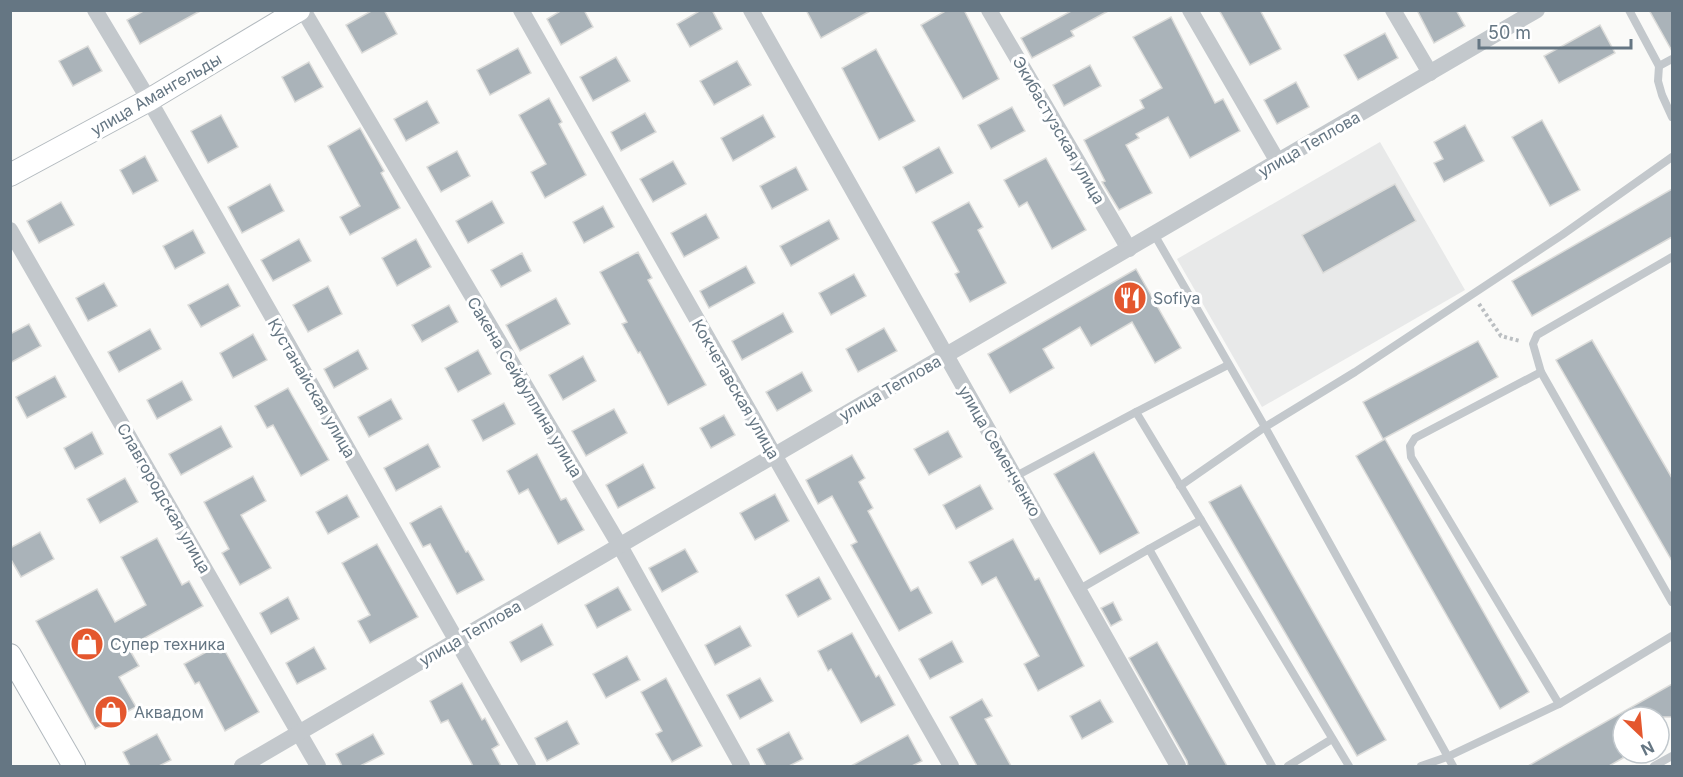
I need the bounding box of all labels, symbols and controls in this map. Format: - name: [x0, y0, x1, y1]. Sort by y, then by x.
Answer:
- scale bar: [1479, 12, 1630, 50]
- text: 50 m: [1488, 22, 1531, 43]
- street label: улица Амангельды: [87, 48, 225, 140]
- street label: Экибастузская улица: [1009, 53, 1109, 207]
- street label: улица Теплова: [1254, 107, 1364, 181]
- restaurant icon: Sofiya: [1112, 280, 1148, 316]
- place label: Sofiya: [1153, 288, 1201, 308]
- street label: Сакена Сейфуллина улица: [463, 293, 587, 481]
- street label: Кустанайская улица: [264, 315, 360, 461]
- street label: Кокчетавская улица: [688, 316, 784, 462]
- street label: улица Теплова: [835, 351, 945, 425]
- street label: улица Семенченко: [954, 382, 1046, 520]
- street label: Славгородская улица: [113, 419, 215, 577]
- street label: улица Теплова: [415, 596, 525, 670]
- shop icon: Супер техника: [69, 626, 105, 662]
- place label: Супер техника: [110, 634, 225, 654]
- shop icon: Аквадом: [93, 694, 129, 730]
- place label: Аквадом: [134, 702, 204, 722]
- north arrow: [1611, 705, 1671, 765]
- text: N: [1638, 737, 1657, 760]

